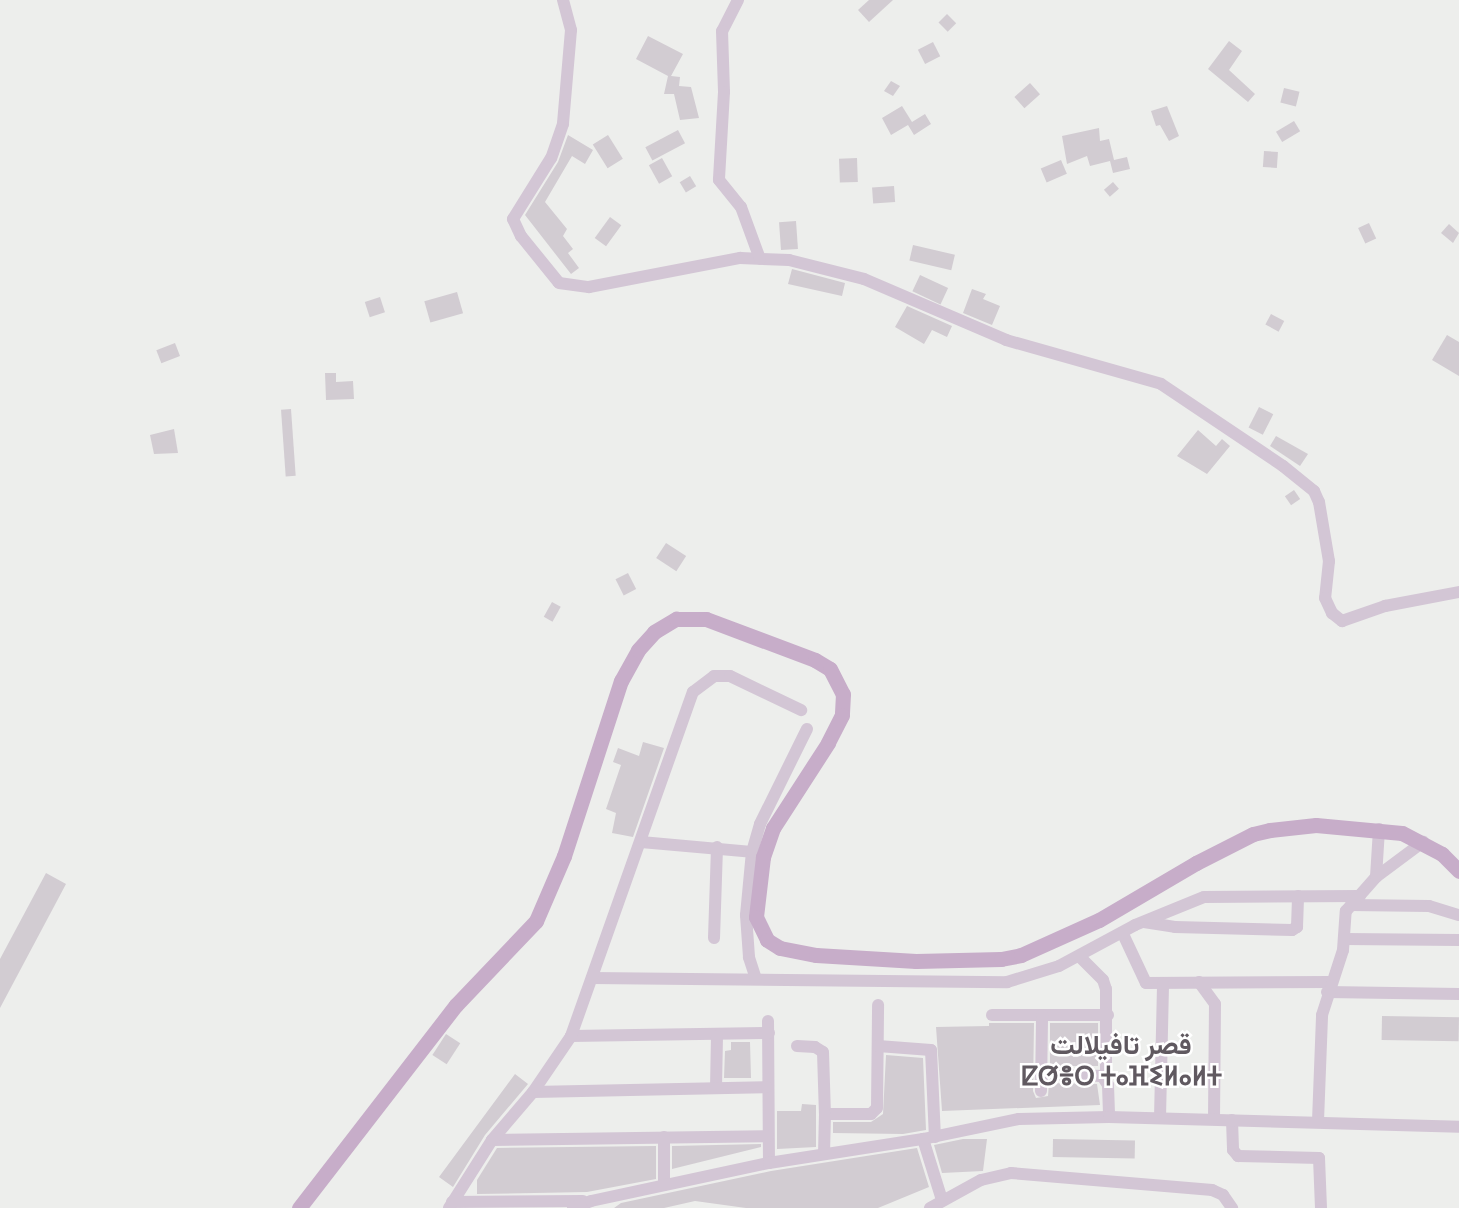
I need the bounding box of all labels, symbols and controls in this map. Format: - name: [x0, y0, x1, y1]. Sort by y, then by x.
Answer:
- district label: قصر تافيلالت ⵇⵚⴻⵔ ⵜⴰⴼⵉⵍⴰⵍⵜ: [1020, 1027, 1222, 1090]

